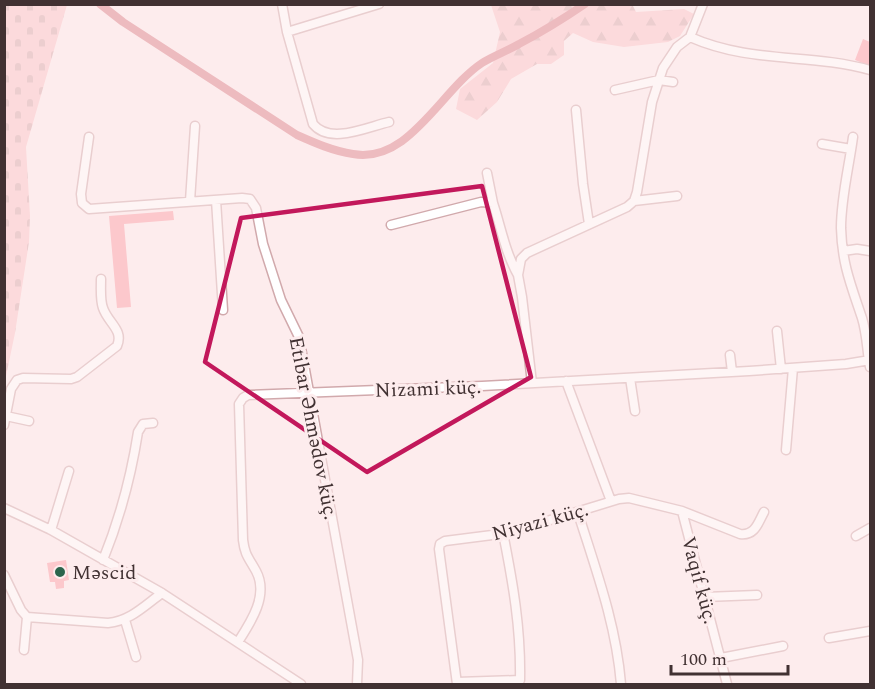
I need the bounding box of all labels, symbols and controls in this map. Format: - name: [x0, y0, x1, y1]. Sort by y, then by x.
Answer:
- street label: Etibar Əhmədov küç.: [281, 334, 345, 522]
- street label: Nizami küç.: [374, 372, 482, 406]
- street label: Niyazi küç.: [489, 495, 592, 549]
- street label: Vaqif küç.: [673, 533, 725, 627]
- place label: Məscid: [72, 558, 137, 588]
- marker: Məscid: [53, 565, 67, 579]
- scale bar: [671, 638, 788, 676]
- text: 100 m: [680, 646, 727, 673]

